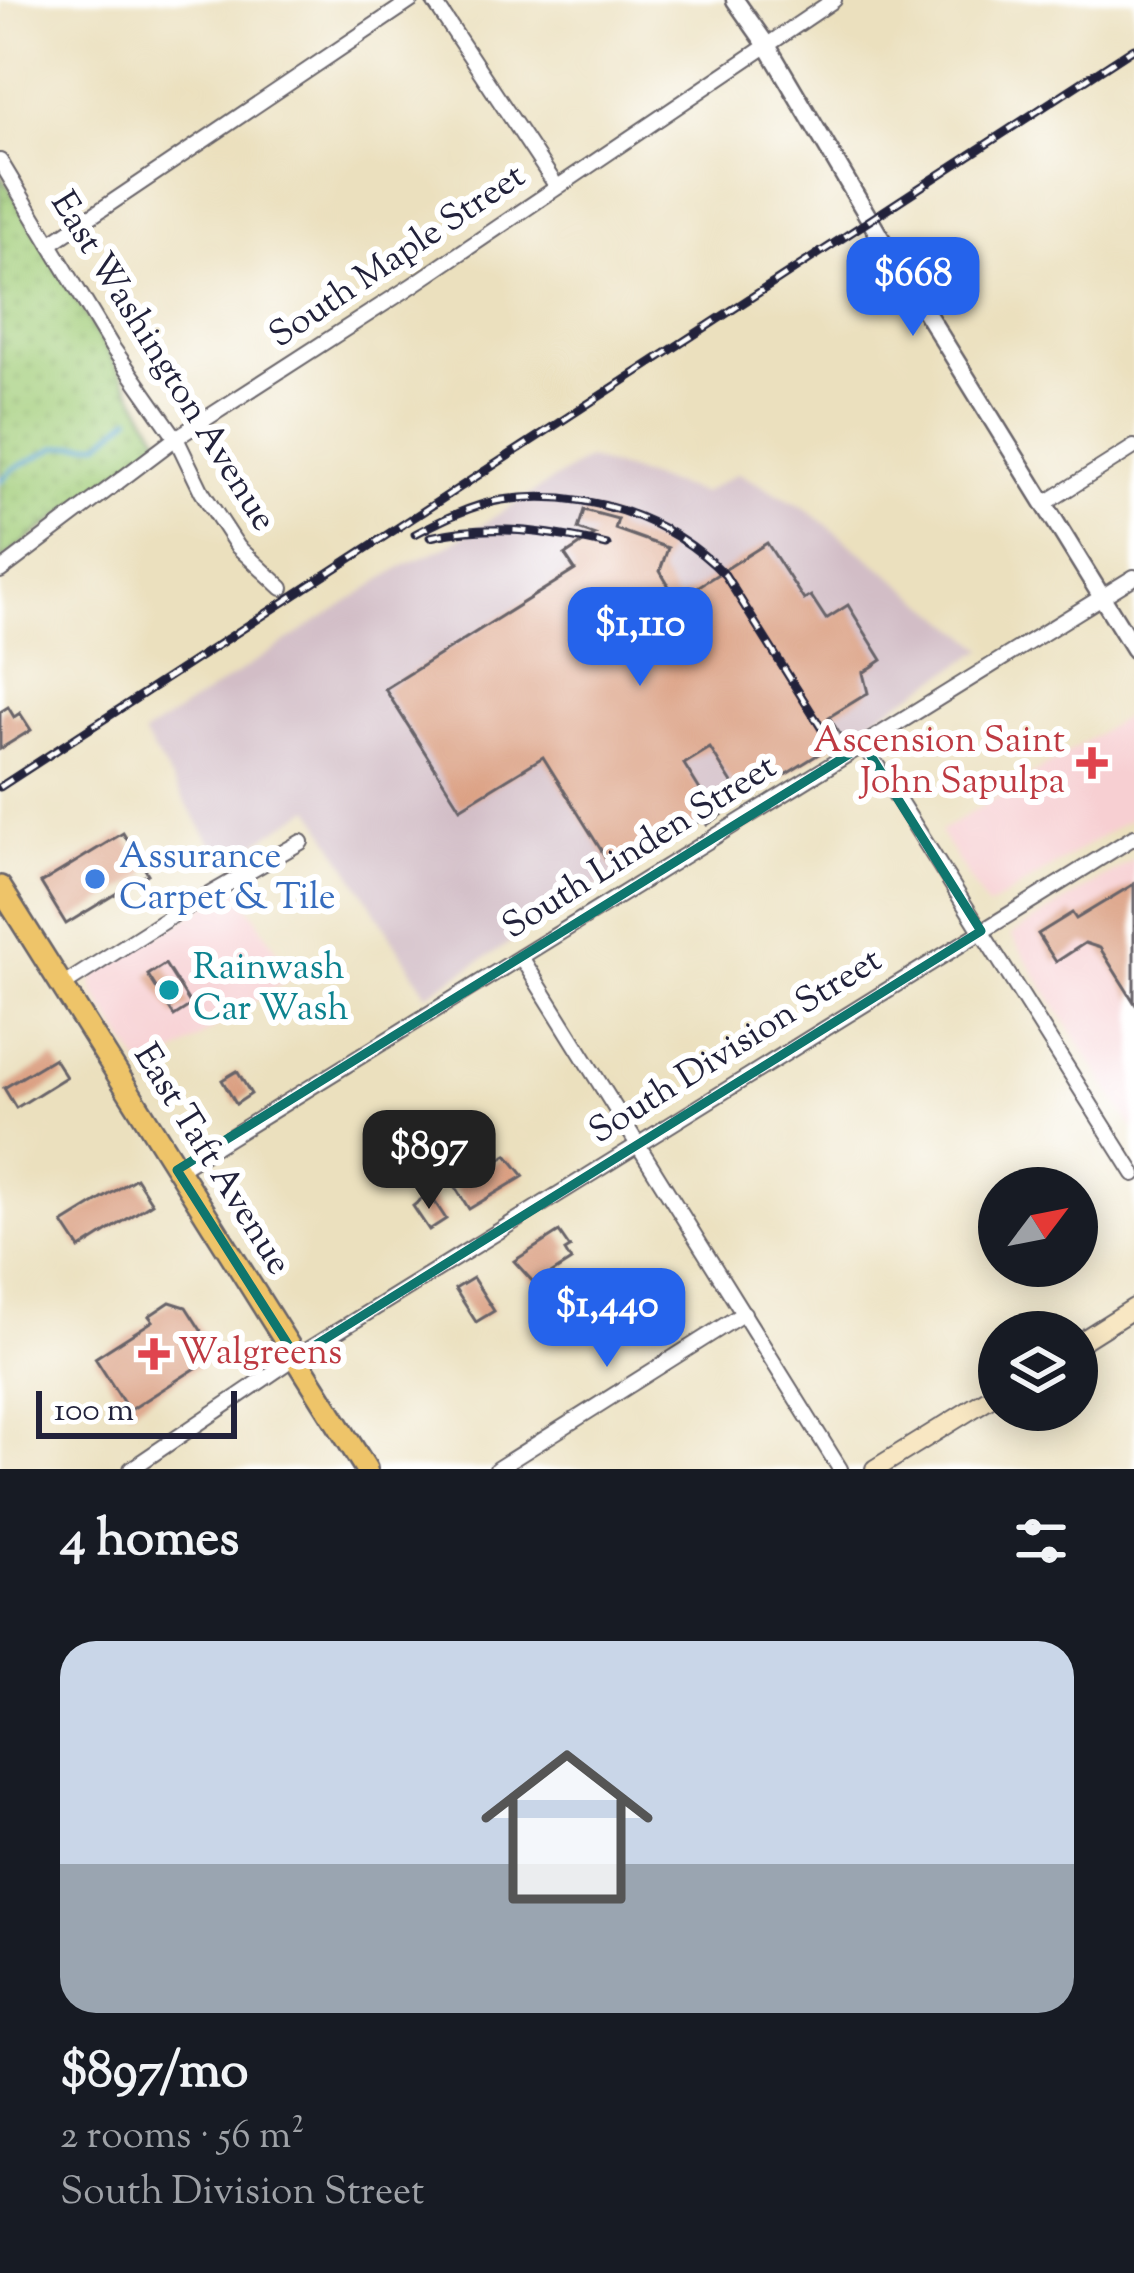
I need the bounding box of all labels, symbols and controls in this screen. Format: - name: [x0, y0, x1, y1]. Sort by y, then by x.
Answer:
- street label: South Maple Street: [259, 152, 537, 362]
- street label: East Washington Avenue: [36, 182, 288, 542]
- pin: $668: [842, 237, 984, 339]
- text: $668: [873, 248, 953, 304]
- pin: $1,110: [542, 587, 738, 689]
- text: $1,110: [595, 598, 685, 654]
- place label: Ascension Saint John Sapulpa: [813, 716, 1065, 809]
- street label: South Linden Street: [493, 743, 787, 953]
- marker: Ascension Saint John Sapulpa: [1076, 747, 1108, 779]
- place label: Assurance Carpet & Tile: [119, 832, 336, 925]
- marker: Assurance Carpet & Tile: [82, 866, 108, 892]
- street label: South Division Street: [580, 936, 892, 1158]
- place label: Rainwash Car Wash: [193, 943, 349, 1036]
- marker: Rainwash Car Wash: [156, 977, 182, 1003]
- street label: East Taft Avenue: [119, 1034, 303, 1286]
- pin: $897: [358, 1110, 500, 1212]
- text: $897: [390, 1121, 468, 1177]
- north arrow: [978, 1167, 1098, 1287]
- map controls: [978, 1167, 1098, 1431]
- pin: $1,440: [509, 1268, 705, 1370]
- text: $1,440: [555, 1279, 659, 1335]
- button: layers: [978, 1311, 1098, 1431]
- place label: Walgreens: [178, 1328, 342, 1380]
- marker: Walgreens: [141, 1341, 167, 1367]
- scale bar: [36, 1385, 237, 1438]
- text: 100 m: [54, 1388, 134, 1436]
- text: 4 homes: [60, 1505, 239, 1578]
- icon: filters: [1008, 1508, 1074, 1574]
- icon: home: [459, 1719, 675, 1935]
- text: $897/mo: [60, 2037, 248, 2110]
- text: 2 rooms · 56 m²: [60, 2110, 304, 2166]
- text: South Division Street: [60, 2166, 424, 2222]

